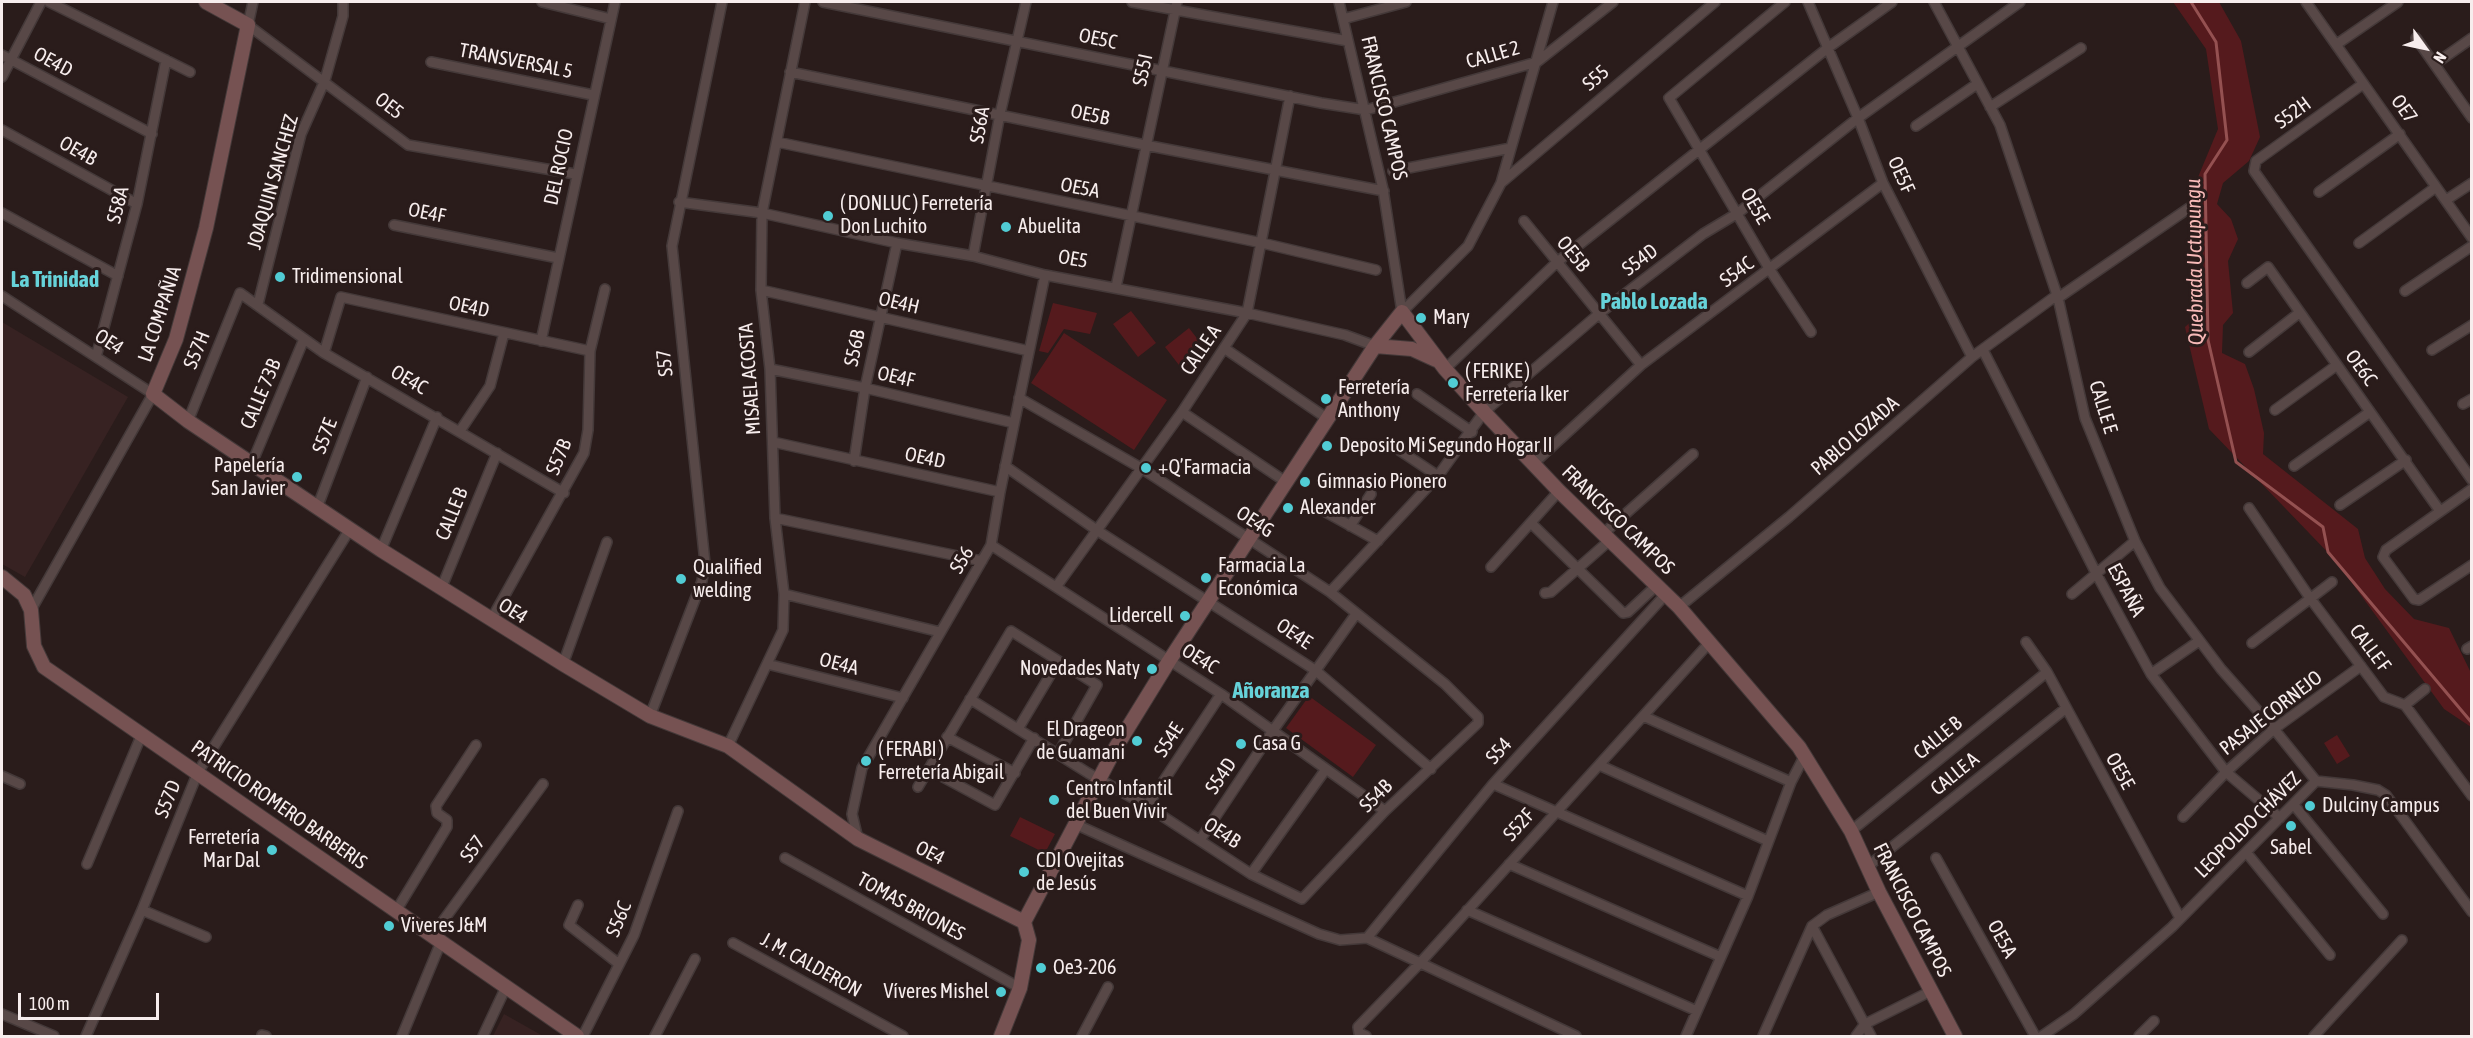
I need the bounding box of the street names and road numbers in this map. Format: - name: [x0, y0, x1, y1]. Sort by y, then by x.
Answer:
- street label: OE5C: [1077, 23, 1119, 55]
- street label: FRANCISCO CAMPOS: [1356, 34, 1412, 182]
- street label: CALLE 2: [1463, 36, 1523, 74]
- street label: TRANSVERSAL 5: [457, 38, 575, 84]
- street label: OE4D: [29, 42, 77, 82]
- street label: S55I: [1128, 52, 1158, 88]
- street label: S55: [1578, 60, 1614, 96]
- street label: OE5: [370, 87, 408, 125]
- street label: OE7: [2386, 90, 2422, 128]
- street label: S52H: [2270, 92, 2316, 134]
- street label: OE5B: [1068, 99, 1112, 131]
- street label: S56A: [965, 105, 995, 145]
- street label: JOAQUIN SANCHEZ: [242, 112, 304, 252]
- street label: DEL ROCIO: [539, 127, 579, 207]
- street label: OE4B: [55, 131, 101, 171]
- street label: OE5F: [1882, 153, 1920, 197]
- street label: OE5A: [1058, 172, 1102, 204]
- street label: OE5E: [1735, 183, 1775, 229]
- street label: S58A: [102, 184, 134, 226]
- street label: OE4F: [406, 198, 448, 228]
- street label: OE5B: [1551, 231, 1595, 277]
- street label: S54D: [1617, 239, 1663, 281]
- street label: OE5: [1056, 245, 1090, 273]
- street label: S54C: [1715, 252, 1759, 292]
- street label: LA COMPAÑIA: [133, 263, 187, 365]
- street label: OE4H: [876, 287, 922, 319]
- street label: OE4D: [447, 291, 491, 323]
- street label: CALLE A: [1176, 320, 1226, 380]
- street label: MISAEL ACOSTA: [734, 322, 766, 436]
- street label: OE4: [90, 324, 128, 360]
- street label: S57H: [179, 328, 215, 372]
- street label: S56B: [839, 328, 871, 368]
- street label: OE6C: [2340, 345, 2382, 391]
- street label: S57: [652, 348, 678, 378]
- street label: CALLE 73B: [236, 355, 286, 433]
- street label: OE4C: [386, 360, 432, 400]
- street label: OE4F: [875, 361, 917, 393]
- street label: CALLE E: [2084, 378, 2122, 436]
- street label: PABLO LOZADA: [1806, 391, 1904, 481]
- street label: S57E: [307, 415, 343, 457]
- street label: S57B: [541, 436, 577, 478]
- street label: OE4D: [903, 442, 947, 474]
- street label: FRANCISCO CAMPOS: [1557, 460, 1679, 580]
- street label: CALLE B: [431, 484, 473, 544]
- street label: OE4G: [1232, 501, 1278, 543]
- street label: S56: [945, 542, 979, 578]
- street label: ESPAÑA: [2102, 559, 2150, 621]
- street label: OE4: [494, 593, 532, 629]
- street label: OE4E: [1271, 613, 1317, 655]
- street label: CALLE F: [2344, 619, 2396, 677]
- street label: OE4C: [1177, 639, 1223, 679]
- street label: OE4A: [817, 648, 861, 680]
- street label: PASAJE CORNEJO: [2215, 666, 2327, 760]
- street label: CALLE B: [1909, 711, 1967, 765]
- street label: S54E: [1149, 718, 1189, 762]
- street label: S54: [1481, 733, 1517, 769]
- street label: PATRICIO ROMERO BARBERIS: [187, 735, 371, 875]
- street label: CALLE A: [1926, 747, 1984, 801]
- street label: OE5E: [2100, 749, 2140, 793]
- street label: S54D: [1200, 753, 1242, 799]
- street label: LEOPOLDO CHÁVEZ: [2190, 767, 2306, 883]
- street label: S54B: [1355, 775, 1397, 817]
- street label: S57D: [150, 777, 186, 821]
- street label: S52F: [1498, 804, 1540, 846]
- street label: OE4B: [1199, 812, 1245, 854]
- street label: S57: [455, 831, 491, 867]
- street label: OE4: [911, 836, 949, 870]
- street label: FRANCISCO CAMPOS: [1868, 839, 1956, 981]
- street label: TOMAS BRIONES: [853, 868, 969, 946]
- street label: S56C: [601, 898, 637, 940]
- street label: OE5A: [1982, 916, 2022, 962]
- street label: J. M. CALDERON: [756, 927, 866, 1003]

